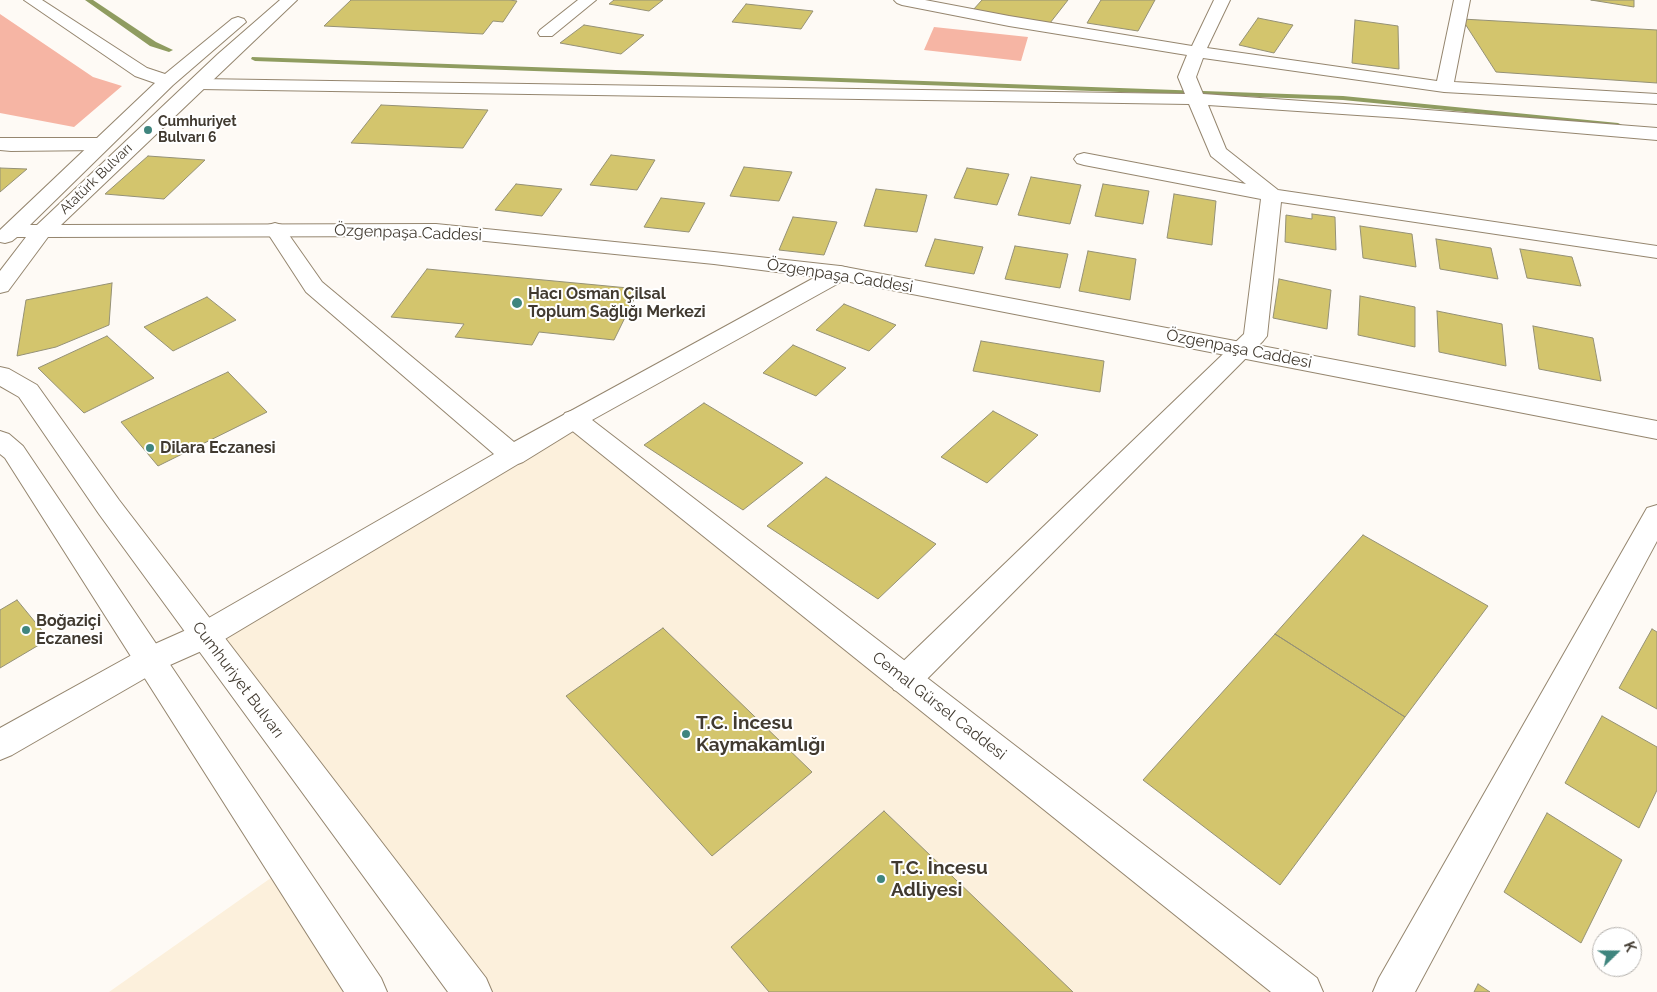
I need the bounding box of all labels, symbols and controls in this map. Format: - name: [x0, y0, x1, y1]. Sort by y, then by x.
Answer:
- place label: Cumhuriyet Bulvarı 6: [158, 114, 237, 146]
- marker: Cumhuriyet Bulvarı 6: [142, 124, 154, 136]
- street label: Atatürk Bulvarı: [56, 140, 136, 218]
- street label: Özgenpaşa Caddesi: [334, 221, 482, 245]
- street label: Özgenpaşa Caddesi: [766, 255, 914, 297]
- place label: Hacı Osman Çilsal Toplum Sağlığı Merkezi: [528, 284, 706, 322]
- marker: Hacı Osman Çilsal Toplum Sağlığı Merkezi: [510, 296, 524, 310]
- street label: Özgenpaşa Caddesi: [1165, 325, 1313, 373]
- place label: Dilara Eczanesi: [160, 438, 276, 458]
- marker: Dilara Eczanesi: [144, 442, 156, 454]
- place label: Boğaziçi Eczanesi: [36, 611, 103, 649]
- street label: Cumhuriyet Bulvarı: [188, 618, 288, 742]
- marker: Boğaziçi Eczanesi: [20, 624, 32, 636]
- street label: Cemal Gürsel Caddesi: [868, 648, 1010, 764]
- place label: T.C. İncesu Kaymakamlığı: [696, 712, 825, 756]
- marker: T.C. İncesu Kaymakamlığı: [680, 728, 692, 740]
- place label: T.C. İncesu Adliyesi: [891, 857, 988, 901]
- marker: T.C. İncesu Adliyesi: [875, 873, 887, 885]
- north arrow: [1592, 927, 1642, 977]
- text: K: [1621, 939, 1639, 954]

